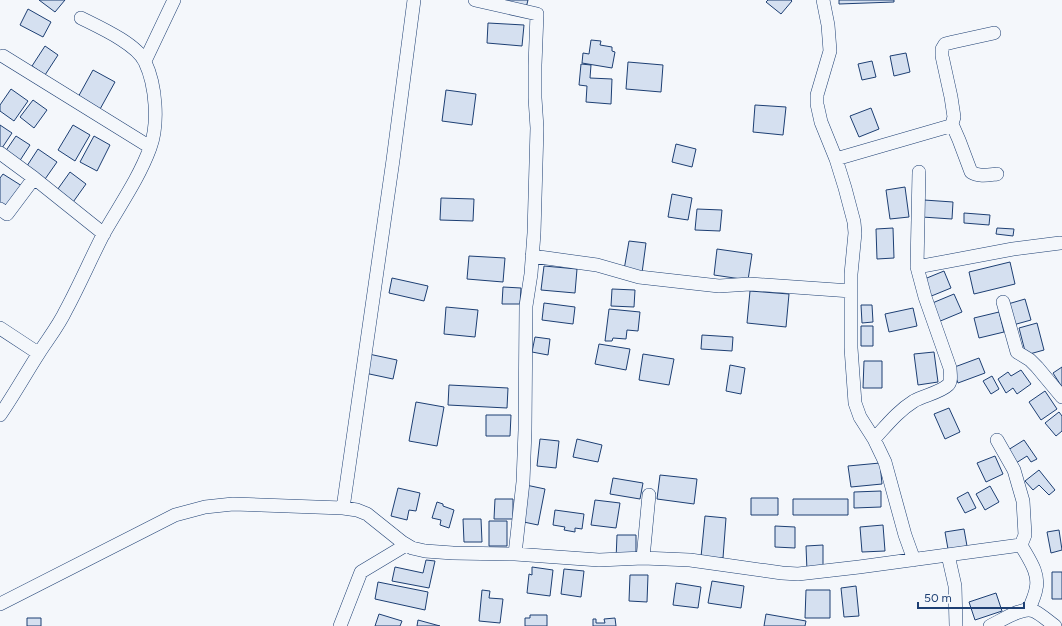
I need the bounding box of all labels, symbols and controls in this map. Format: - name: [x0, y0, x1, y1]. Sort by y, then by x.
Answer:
- scale bar: [918, 584, 1024, 610]
- text: 50 m: [924, 591, 952, 605]

